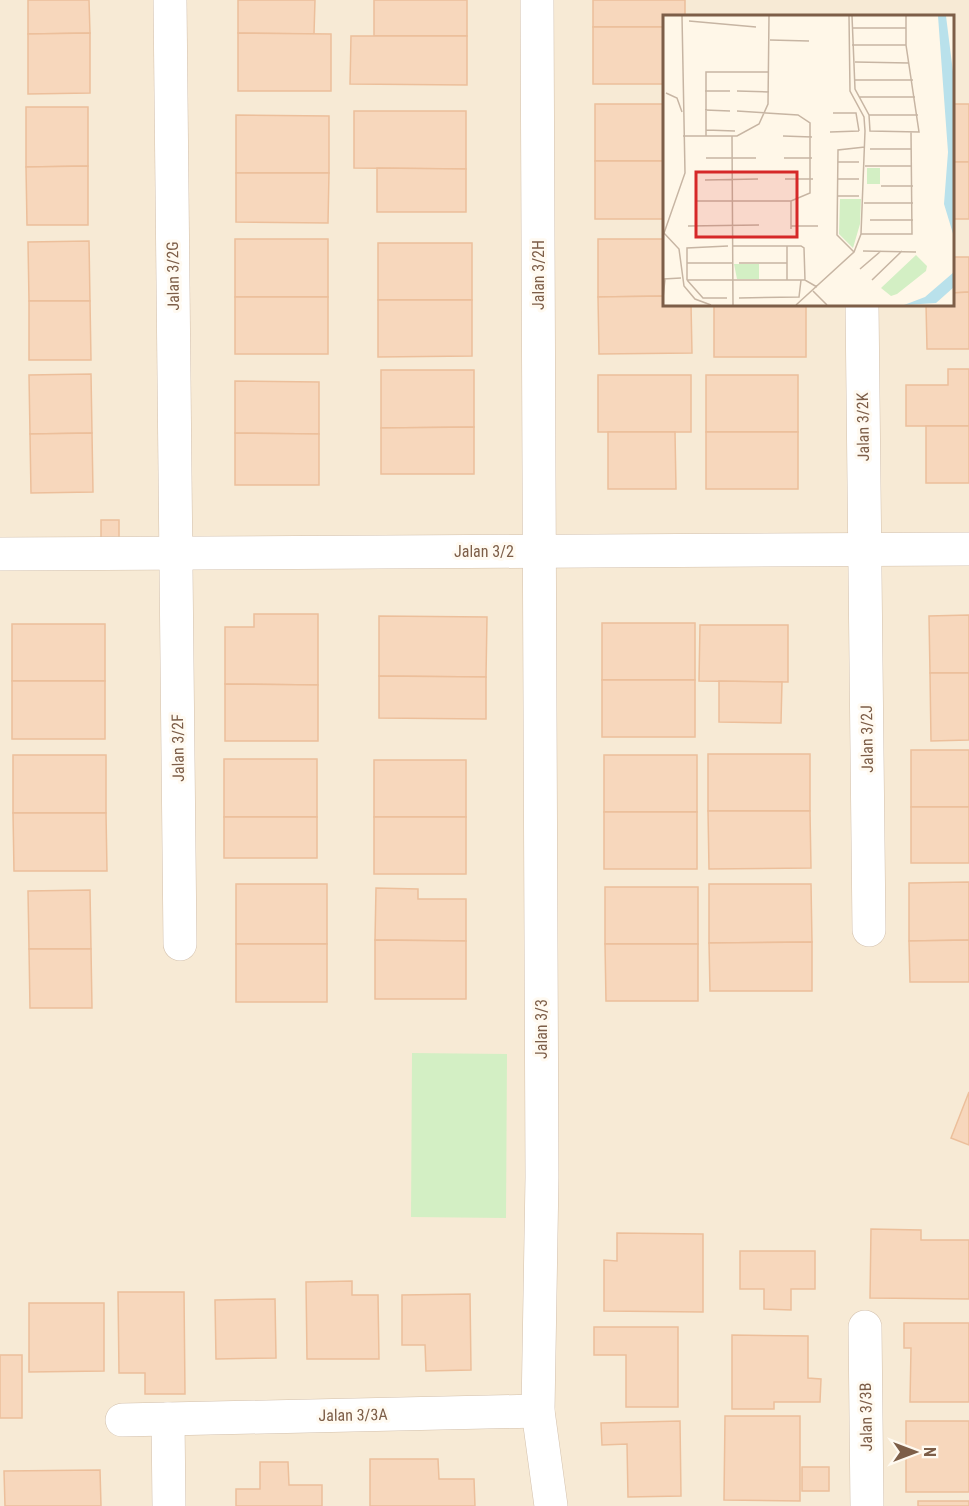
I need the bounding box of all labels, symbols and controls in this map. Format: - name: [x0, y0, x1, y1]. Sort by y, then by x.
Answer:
- inset map: [663, 15, 954, 306]
- street label: Jalan 3/2H: [529, 240, 548, 310]
- street label: Jalan 3/2G: [163, 241, 183, 311]
- street label: Jalan 3/2K: [853, 392, 873, 461]
- street label: Jalan 3/2: [454, 542, 514, 561]
- street label: Jalan 3/2J: [857, 705, 877, 773]
- street label: Jalan 3/2F: [168, 714, 188, 782]
- street label: Jalan 3/3: [532, 999, 551, 1059]
- street label: Jalan 3/3B: [856, 1383, 876, 1451]
- street label: Jalan 3/3A: [318, 1405, 388, 1425]
- north arrow: [885, 1422, 945, 1482]
- text: N: [920, 1447, 939, 1457]

